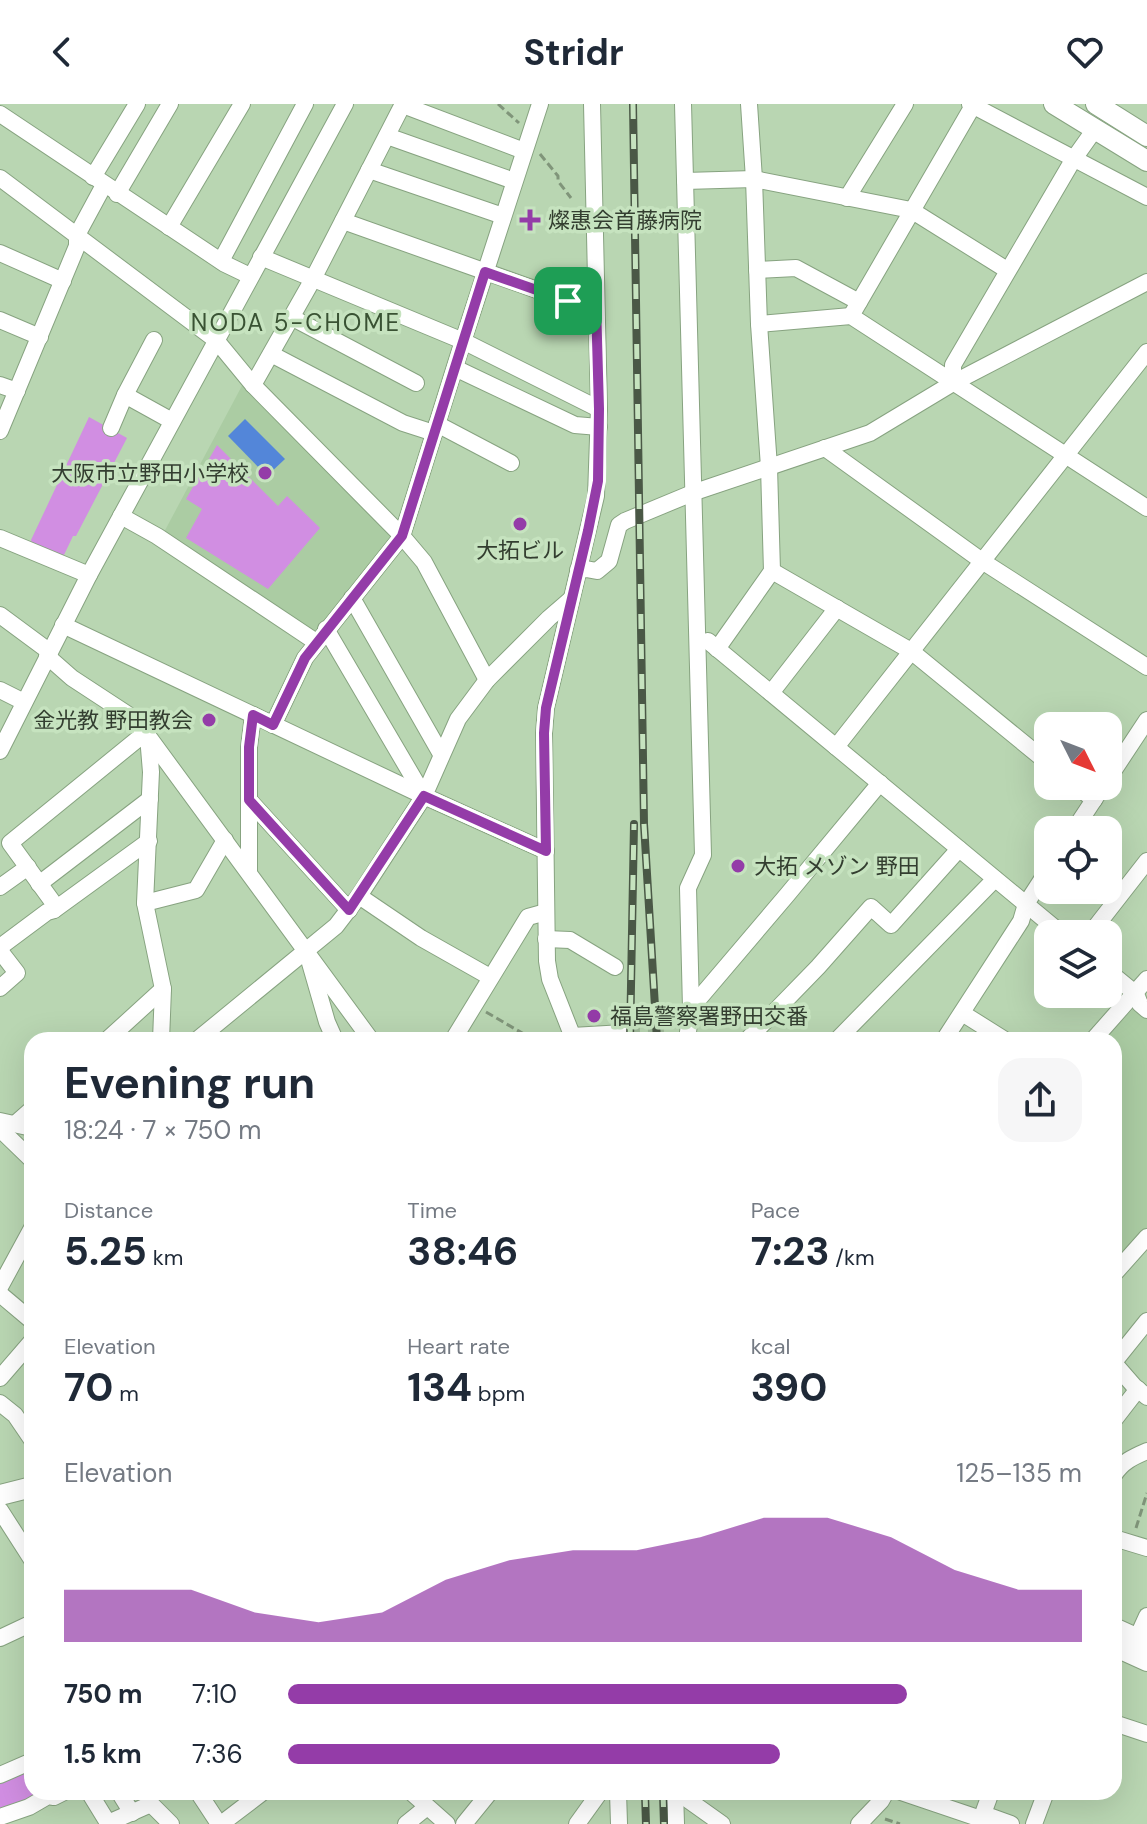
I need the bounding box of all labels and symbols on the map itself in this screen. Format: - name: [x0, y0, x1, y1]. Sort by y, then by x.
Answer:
- place label: 燦惠会首藤病院: [548, 206, 702, 235]
- marker: 燦惠会首藤病院: [519, 209, 541, 231]
- pin: [534, 267, 602, 335]
- district label: NODA 5-CHOME: [191, 307, 401, 338]
- place label: 大阪市立野田小学校: [51, 459, 249, 488]
- marker: 大阪市立野田小学校: [256, 464, 274, 482]
- marker: 大拓ビル: [511, 515, 529, 533]
- place label: 大拓ビル: [476, 536, 564, 565]
- place label: 金光教 野田教会: [33, 706, 193, 735]
- marker: 金光教 野田教会: [200, 711, 218, 729]
- north arrow: [1034, 712, 1122, 800]
- place label: 大拓 メゾン 野田: [754, 852, 920, 881]
- marker: 大拓 メゾン 野田: [729, 857, 747, 875]
- place label: 福島警察署野田交番: [610, 1002, 808, 1031]
- marker: 福島警察署野田交番: [585, 1007, 603, 1025]

